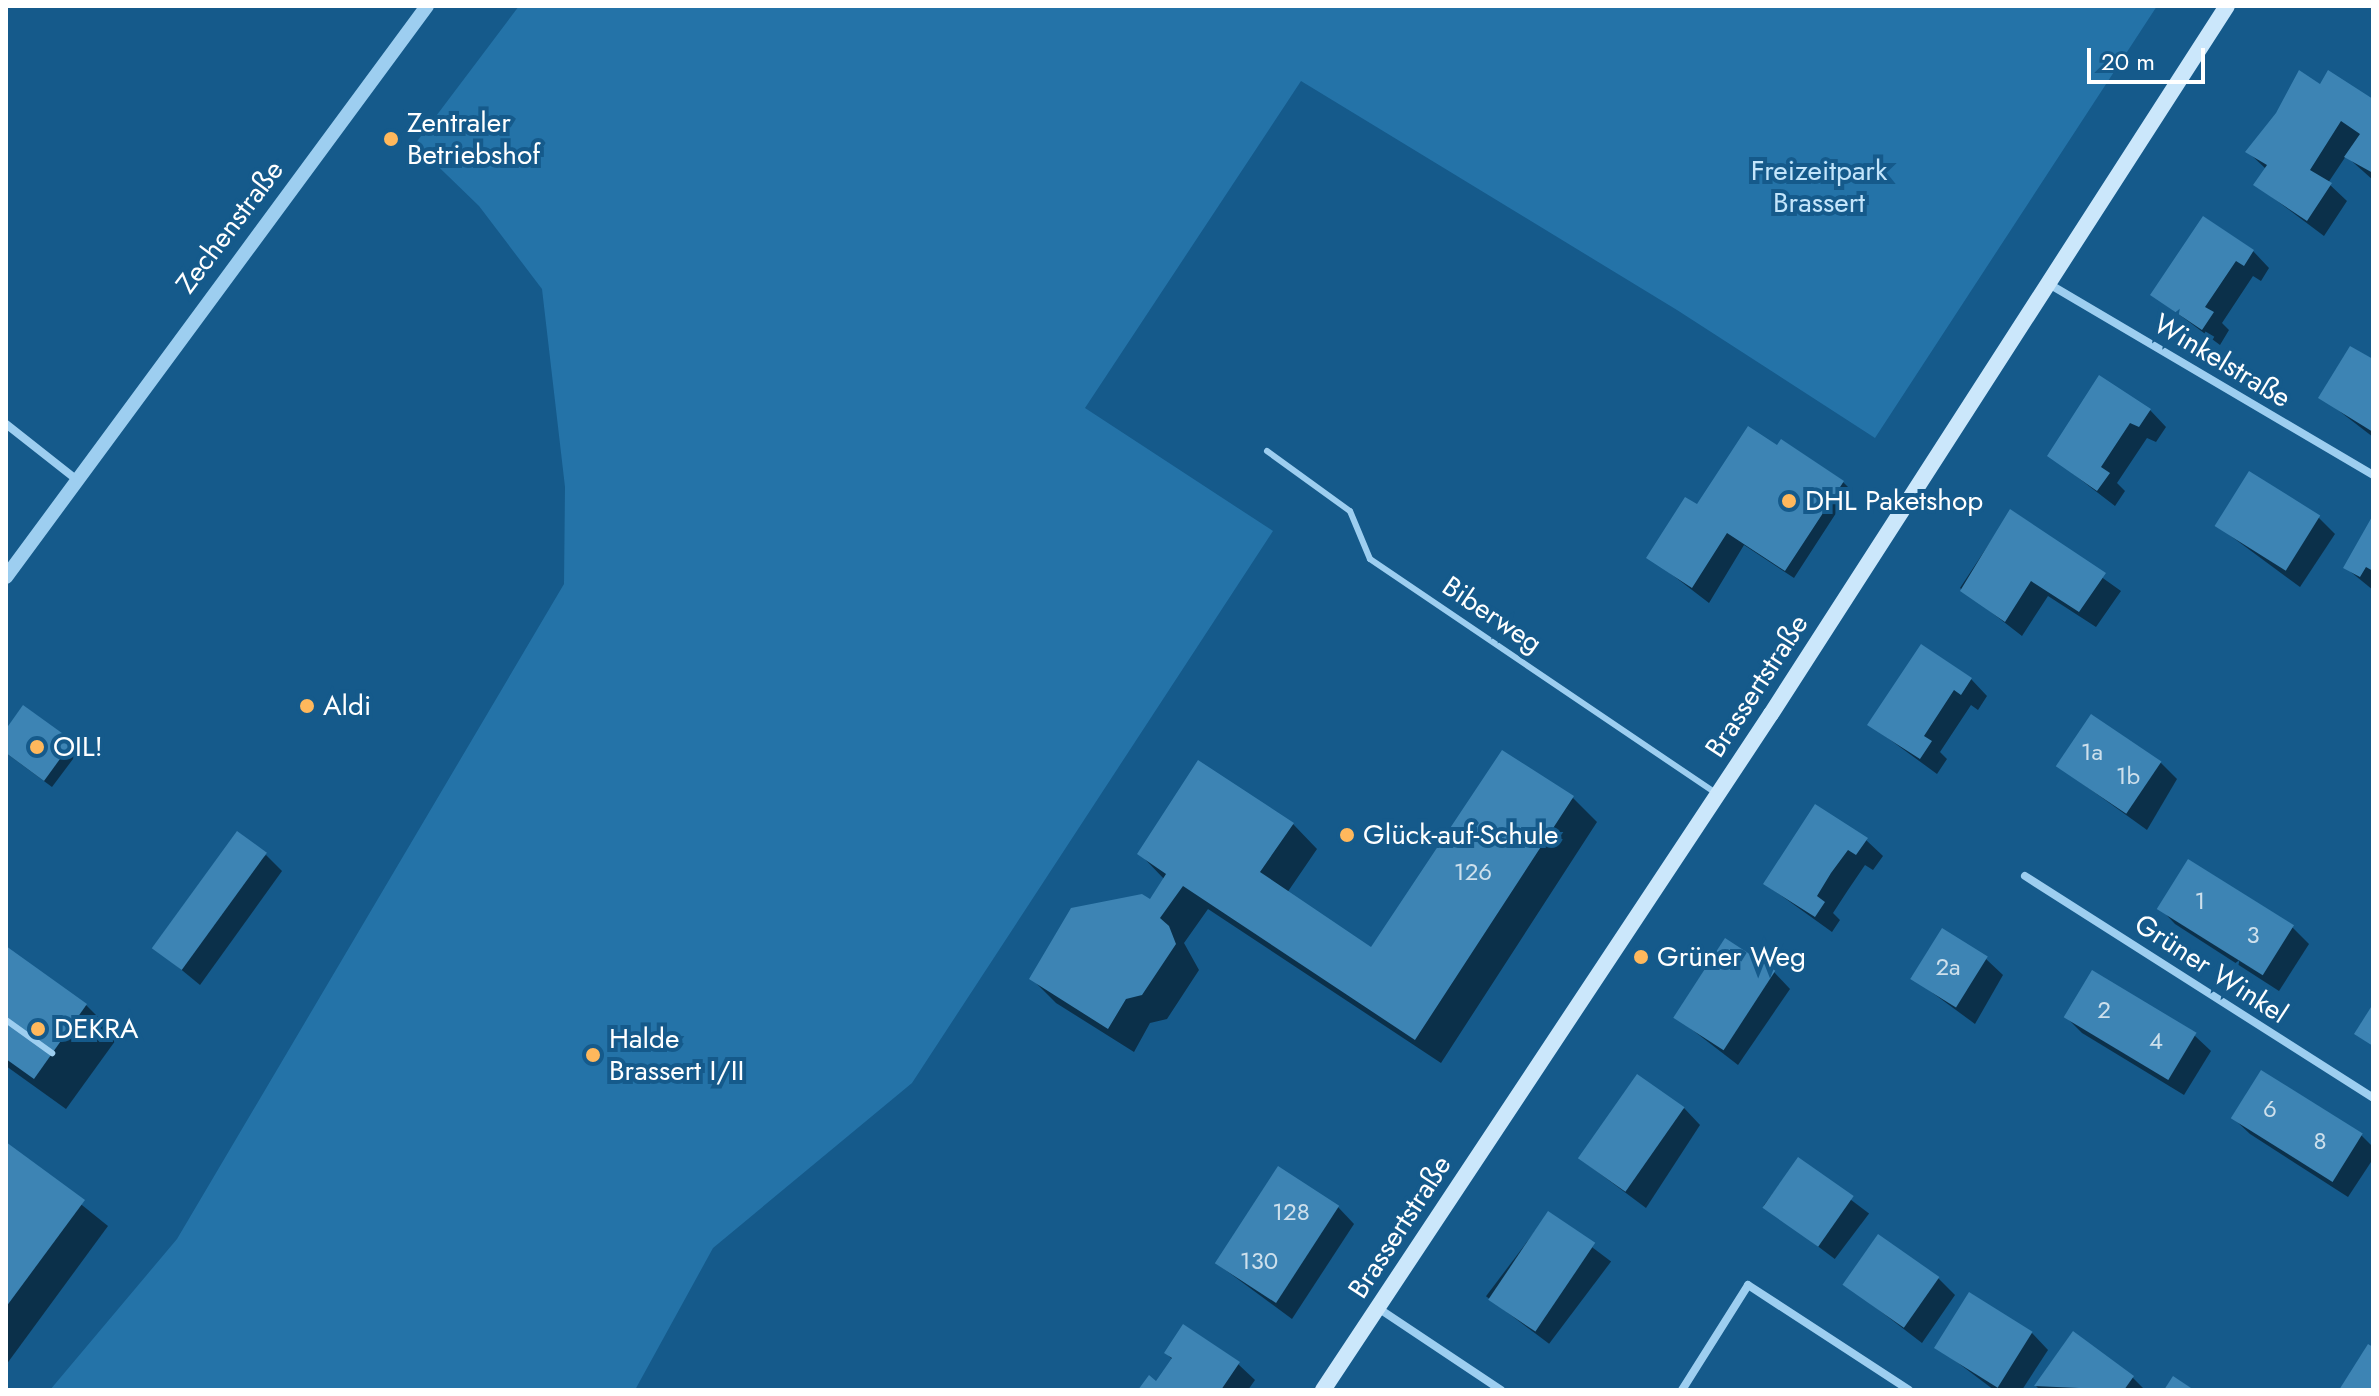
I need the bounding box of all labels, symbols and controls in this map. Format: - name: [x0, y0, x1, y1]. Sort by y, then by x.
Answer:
- scale bar: [2091, 32, 2209, 82]
- text: 20 m: [2101, 44, 2155, 79]
- place label: Zentraler Betriebshof: [407, 106, 540, 172]
- marker: Zentraler Betriebshof: [382, 130, 400, 148]
- street label: Zechenstraße: [169, 154, 291, 300]
- park label: Freizeitpark Brassert: [1751, 154, 1887, 220]
- street label: Winkelstraße: [2147, 307, 2297, 415]
- place label: DHL Paketshop: [1805, 484, 1983, 518]
- marker: DHL Paketshop: [1780, 492, 1798, 510]
- street label: Biberweg: [1436, 570, 1548, 660]
- street label: Brassertstraße: [1698, 608, 1816, 764]
- place label: Aldi: [323, 689, 371, 723]
- marker: Aldi: [298, 697, 316, 715]
- place label: OIL!: [53, 730, 103, 764]
- marker: OIL!: [28, 738, 46, 756]
- house number: 1a: [2081, 738, 2103, 766]
- house number: 1b: [2116, 762, 2140, 790]
- place label: Glück-auf-Schule: [1363, 818, 1558, 852]
- marker: Glück-auf-Schule: [1338, 826, 1356, 844]
- house number: 126: [1454, 858, 1492, 886]
- house number: 1: [2195, 887, 2205, 915]
- street label: Grüner Winkel: [2128, 907, 2294, 1031]
- house number: 3: [2246, 921, 2260, 949]
- place label: Grüner Weg: [1657, 940, 1806, 974]
- marker: Grüner Weg: [1632, 948, 1650, 966]
- house number: 2a: [1935, 953, 1961, 981]
- house number: 2: [2097, 996, 2111, 1024]
- place label: DEKRA: [54, 1012, 138, 1046]
- marker: DEKRA: [29, 1020, 47, 1038]
- place label: Halde Brassert I/II: [609, 1022, 744, 1088]
- house number: 4: [2149, 1027, 2163, 1055]
- marker: Halde Brassert I/II: [584, 1046, 602, 1064]
- house number: 6: [2263, 1095, 2277, 1123]
- house number: 8: [2313, 1127, 2327, 1155]
- street label: Brassertstraße: [1341, 1149, 1459, 1305]
- house number: 128: [1272, 1198, 1310, 1226]
- house number: 130: [1240, 1247, 1278, 1275]

